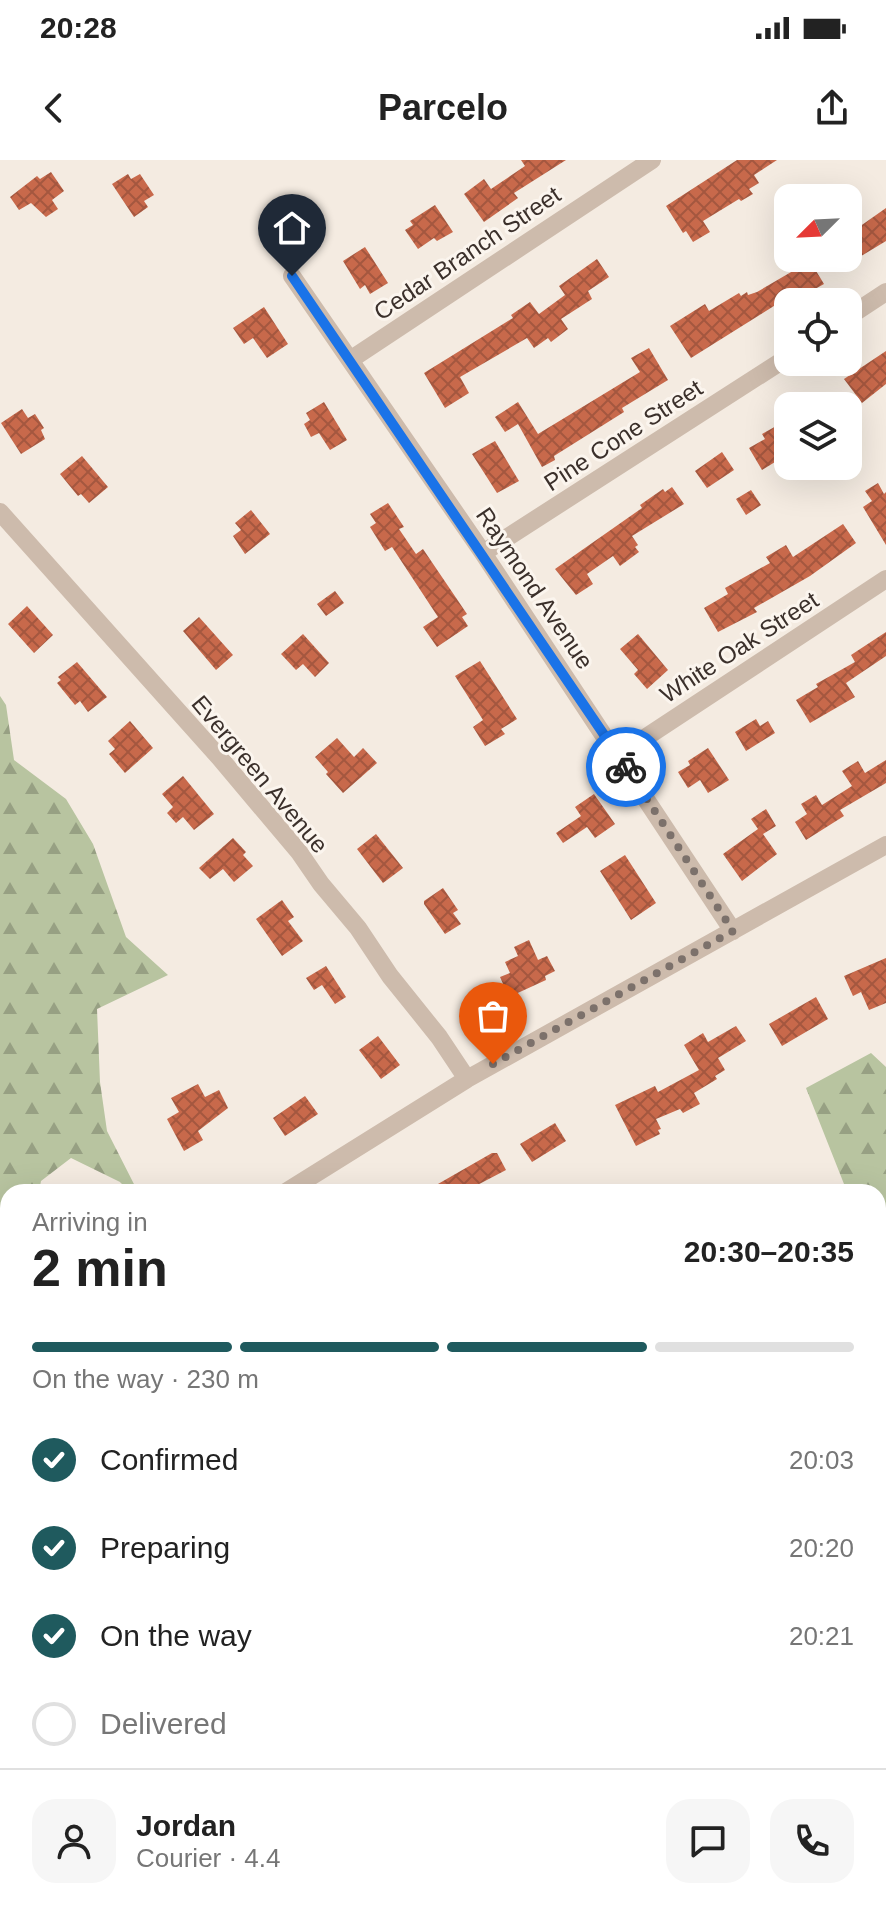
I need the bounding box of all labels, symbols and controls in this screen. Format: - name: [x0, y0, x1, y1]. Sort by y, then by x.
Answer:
- text: 20:28: [40, 11, 117, 44]
- icon: back: [32, 86, 76, 130]
- icon: share: [810, 86, 854, 130]
- text: Parcelo: [378, 87, 508, 128]
- street label: Cedar Branch Street: [369, 180, 566, 325]
- north arrow: [774, 184, 862, 272]
- map controls: [774, 184, 862, 480]
- pin: [258, 194, 326, 276]
- icon: home: [270, 206, 314, 250]
- button: locate: [774, 288, 862, 376]
- street label: Pine Cone Street: [539, 374, 707, 496]
- button: layers: [774, 392, 862, 480]
- street label: Raymond Avenue: [471, 502, 599, 674]
- street label: White Oak Street: [655, 586, 823, 708]
- street label: Evergreen Avenue: [186, 690, 334, 858]
- courier: [586, 727, 666, 807]
- icon: bike: [604, 745, 648, 789]
- pin: [459, 982, 527, 1064]
- icon: bag: [471, 994, 515, 1038]
- text: Arriving in: [32, 1207, 148, 1237]
- text: 20:30–20:35: [684, 1235, 854, 1268]
- text: 2 min: [32, 1239, 168, 1297]
- text: On the way · 230 m: [32, 1364, 259, 1394]
- icon: check: [32, 1438, 76, 1482]
- text: Confirmed: [100, 1443, 238, 1476]
- text: 20:03: [789, 1445, 854, 1475]
- icon: check: [32, 1526, 76, 1570]
- text: Preparing: [100, 1531, 230, 1564]
- text: 20:20: [789, 1533, 854, 1563]
- icon: check: [32, 1614, 76, 1658]
- text: On the way: [100, 1619, 252, 1652]
- text: 20:21: [789, 1621, 854, 1651]
- text: Delivered: [100, 1707, 227, 1740]
- button: person: [32, 1799, 116, 1883]
- button: chat: [666, 1799, 750, 1883]
- button: phone: [770, 1799, 854, 1883]
- text: Jordan: [136, 1809, 236, 1842]
- text: Courier · 4.4: [136, 1843, 281, 1873]

